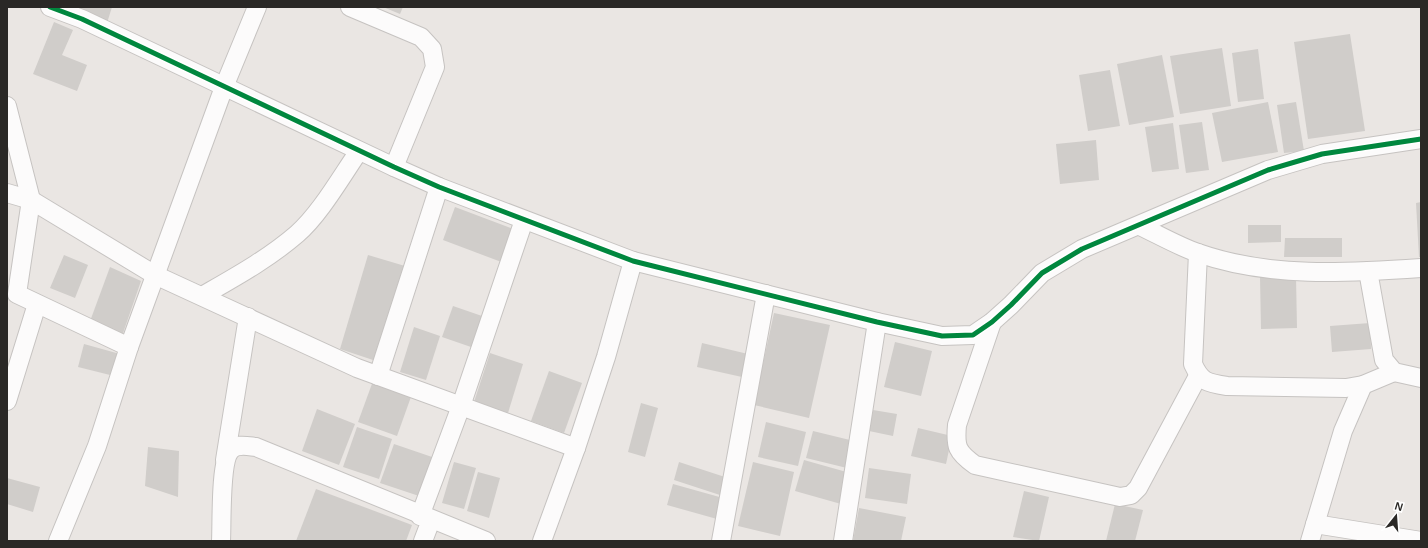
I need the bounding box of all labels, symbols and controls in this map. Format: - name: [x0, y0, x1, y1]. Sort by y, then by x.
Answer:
- north arrow: [1376, 496, 1416, 536]
- text: N: [1393, 500, 1405, 513]

